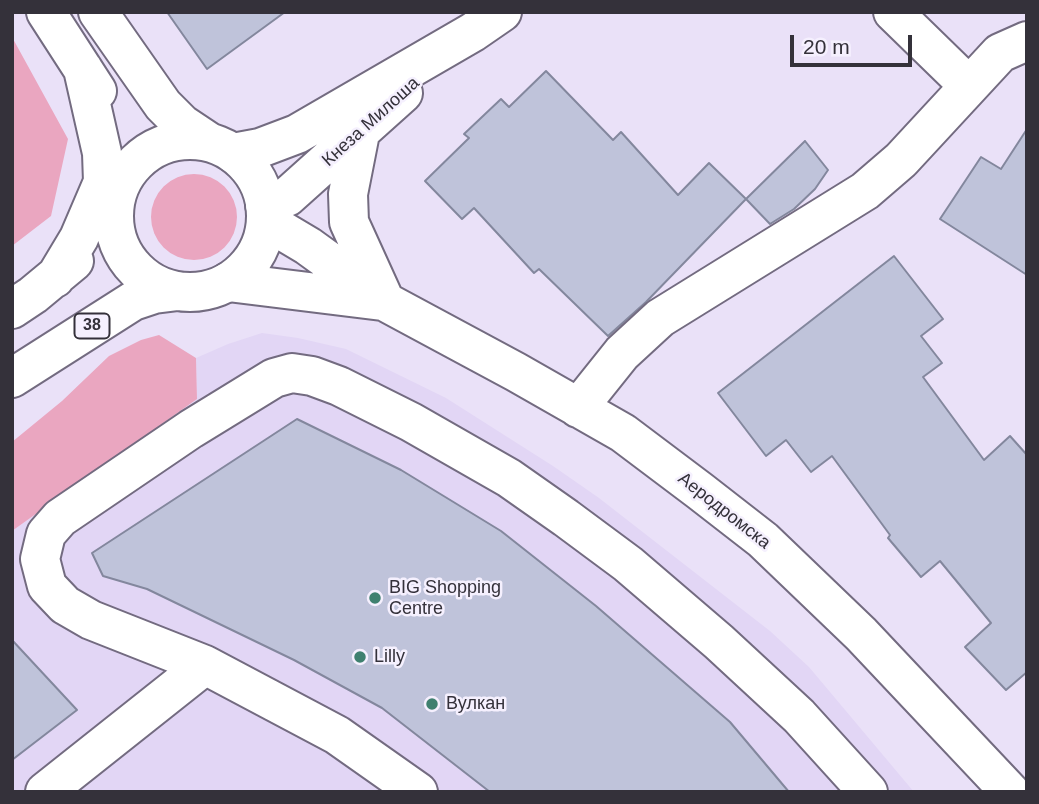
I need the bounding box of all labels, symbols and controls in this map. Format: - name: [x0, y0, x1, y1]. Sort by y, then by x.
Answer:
- scale bar: [794, 21, 916, 65]
- text: 20 m: [803, 35, 850, 58]
- street label: Кнеза Милоша: [318, 73, 424, 171]
- road number: 38: [74, 314, 110, 338]
- street label: Аеродромска: [673, 468, 775, 554]
- place label: BIG Shopping Centre: [389, 577, 501, 620]
- marker: BIG Shopping Centre: [367, 590, 383, 606]
- place label: Lilly: [374, 646, 405, 668]
- marker: Lilly: [352, 649, 368, 665]
- place label: Вулкан: [446, 693, 505, 715]
- marker: Вулкан: [424, 696, 440, 712]

